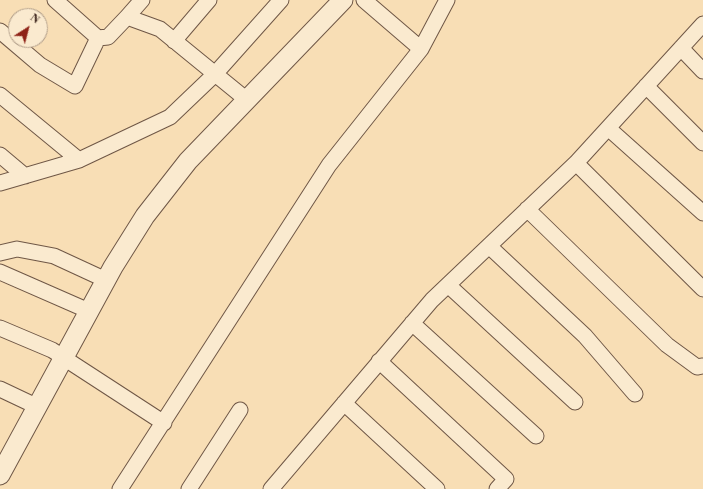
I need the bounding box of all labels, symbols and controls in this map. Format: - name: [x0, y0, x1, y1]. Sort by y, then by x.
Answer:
- north arrow: [8, 8, 48, 48]
- text: N: [27, 11, 42, 27]

